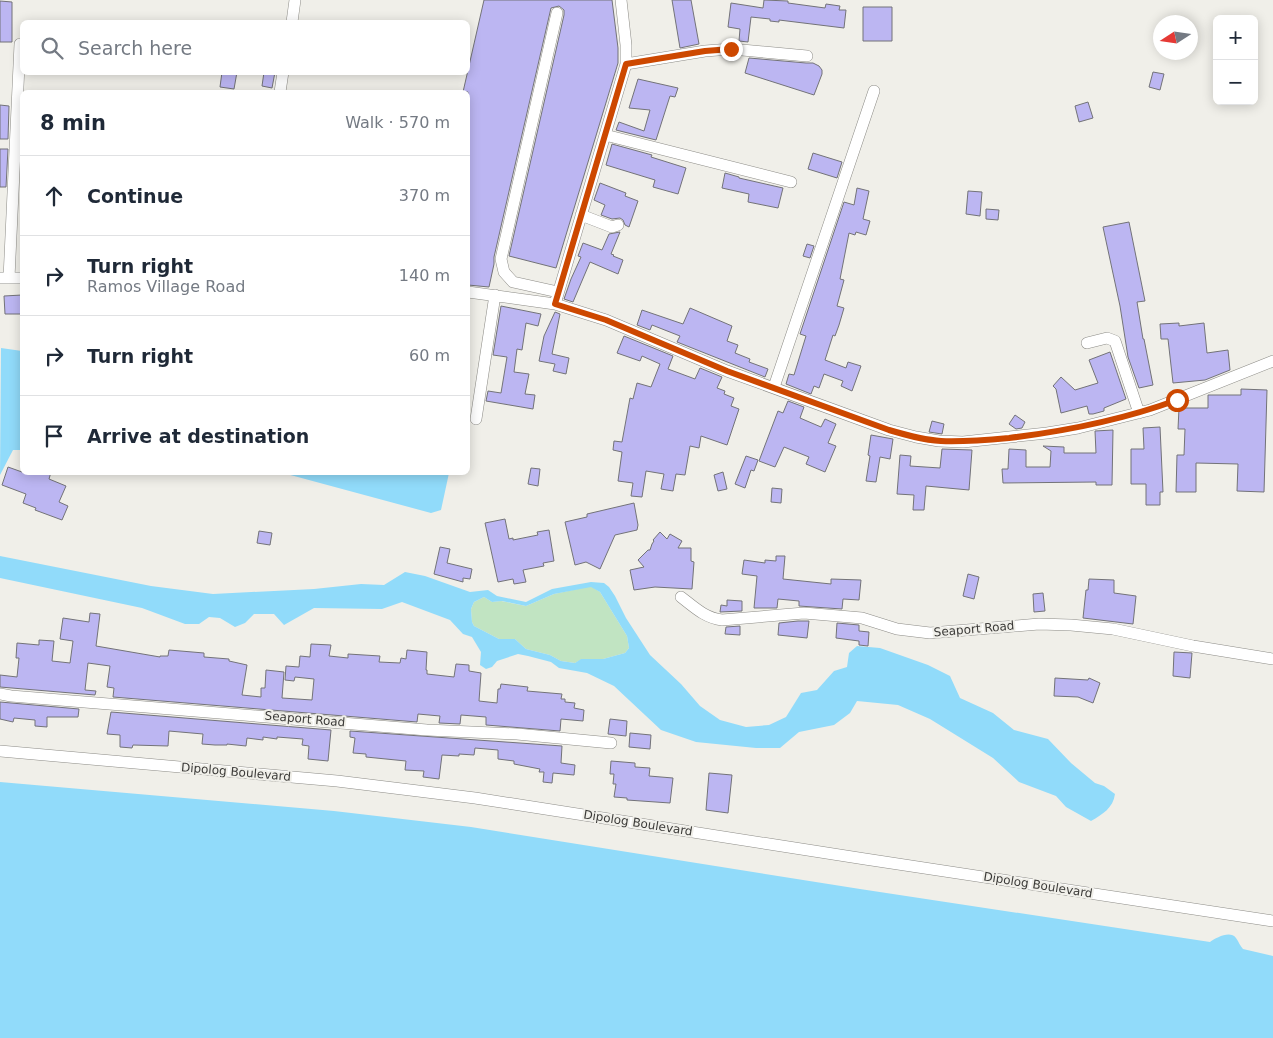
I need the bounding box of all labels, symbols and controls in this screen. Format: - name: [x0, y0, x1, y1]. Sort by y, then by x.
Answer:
- north arrow: [1153, 15, 1198, 60]
- map controls: [1213, 15, 1258, 105]
- button: +: [1213, 15, 1258, 60]
- search box: [20, 20, 470, 75]
- icon: search: [38, 34, 66, 62]
- text: Search here: [78, 37, 192, 59]
- route end: [720, 38, 743, 61]
- button: −: [1213, 60, 1258, 105]
- text: 8 min: [40, 111, 106, 135]
- text: Walk · 570 m: [345, 113, 450, 132]
- icon: ahead: [40, 182, 68, 210]
- text: Continue: [87, 185, 183, 207]
- text: 370 m: [399, 186, 450, 205]
- text: Turn right: [87, 255, 193, 277]
- icon: right: [40, 262, 68, 290]
- text: 140 m: [399, 266, 450, 285]
- text: Ramos Village Road: [87, 277, 245, 296]
- icon: right: [40, 342, 68, 370]
- text: Turn right: [87, 345, 193, 367]
- text: 60 m: [409, 346, 450, 365]
- route start: [1166, 389, 1189, 412]
- icon: arrive: [40, 422, 68, 450]
- text: Arrive at destination: [87, 425, 309, 447]
- street label: Seaport Road: [933, 619, 1015, 639]
- street label: Seaport Road: [264, 709, 346, 729]
- street label: Dipolog Boulevard: [180, 760, 292, 784]
- street label: Dipolog Boulevard: [582, 807, 694, 839]
- street label: Dipolog Boulevard: [982, 869, 1094, 901]

